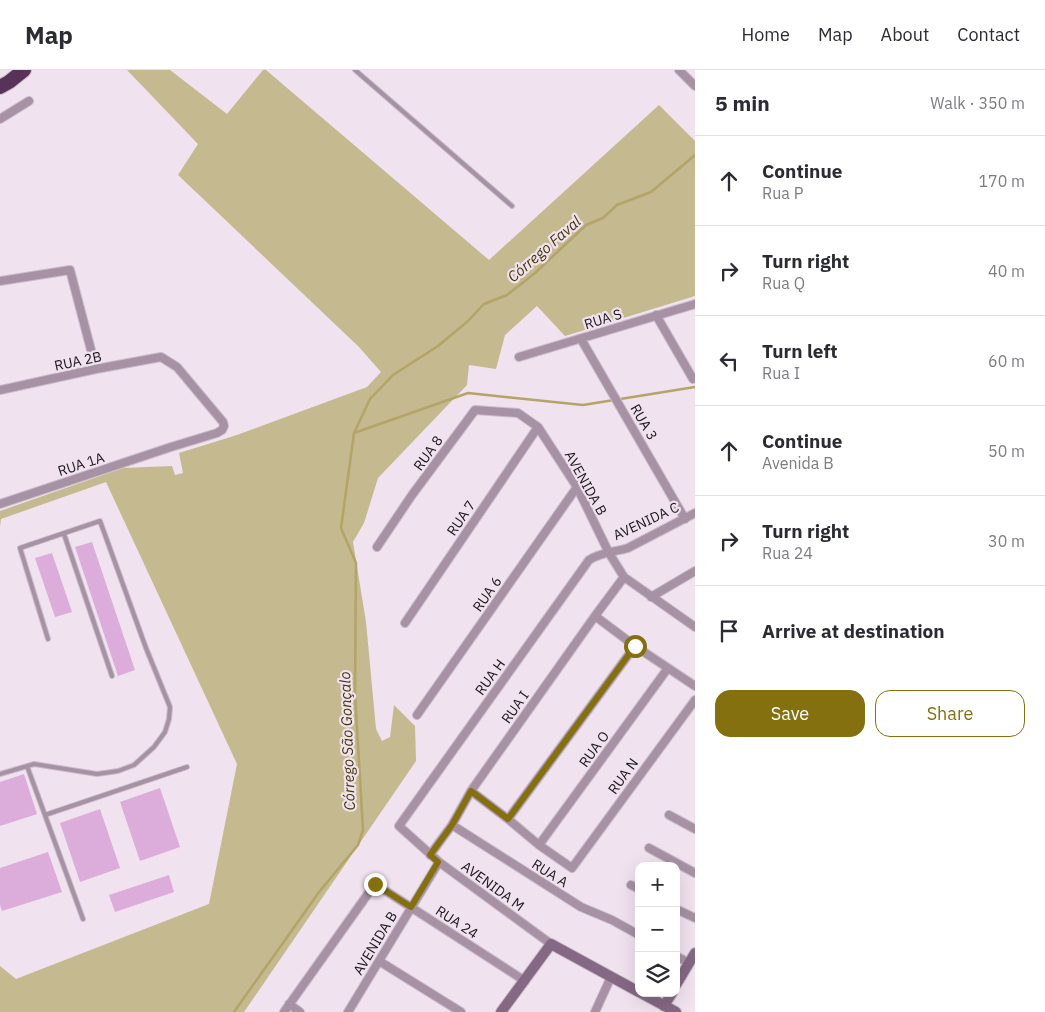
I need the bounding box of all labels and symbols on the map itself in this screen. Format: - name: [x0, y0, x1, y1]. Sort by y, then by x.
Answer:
- water label: Córrego Faval: [503, 212, 585, 286]
- street label: RUA S: [582, 305, 624, 333]
- street label: RUA 2B: [53, 347, 103, 375]
- street label: RUA 3: [627, 401, 661, 443]
- street label: RUA 8: [409, 432, 447, 474]
- street label: AVENIDA B: [561, 447, 611, 519]
- street label: RUA 1A: [56, 448, 107, 480]
- street label: RUA 7: [443, 497, 479, 539]
- street label: AVENIDA C: [610, 498, 682, 544]
- street label: RUA 6: [469, 573, 505, 615]
- route start: [624, 635, 647, 658]
- street label: RUA H: [471, 655, 509, 699]
- water label: Córrego São Gonçalo: [335, 671, 359, 811]
- street label: RUA I: [497, 687, 533, 727]
- street label: RUA O: [575, 727, 613, 771]
- street label: RUA N: [604, 754, 642, 798]
- street label: RUA A: [529, 855, 571, 891]
- street label: AVENIDA M: [458, 857, 528, 915]
- route end: [364, 873, 387, 896]
- street label: RUA 24: [432, 902, 482, 942]
- street label: AVENIDA B: [349, 908, 401, 978]

